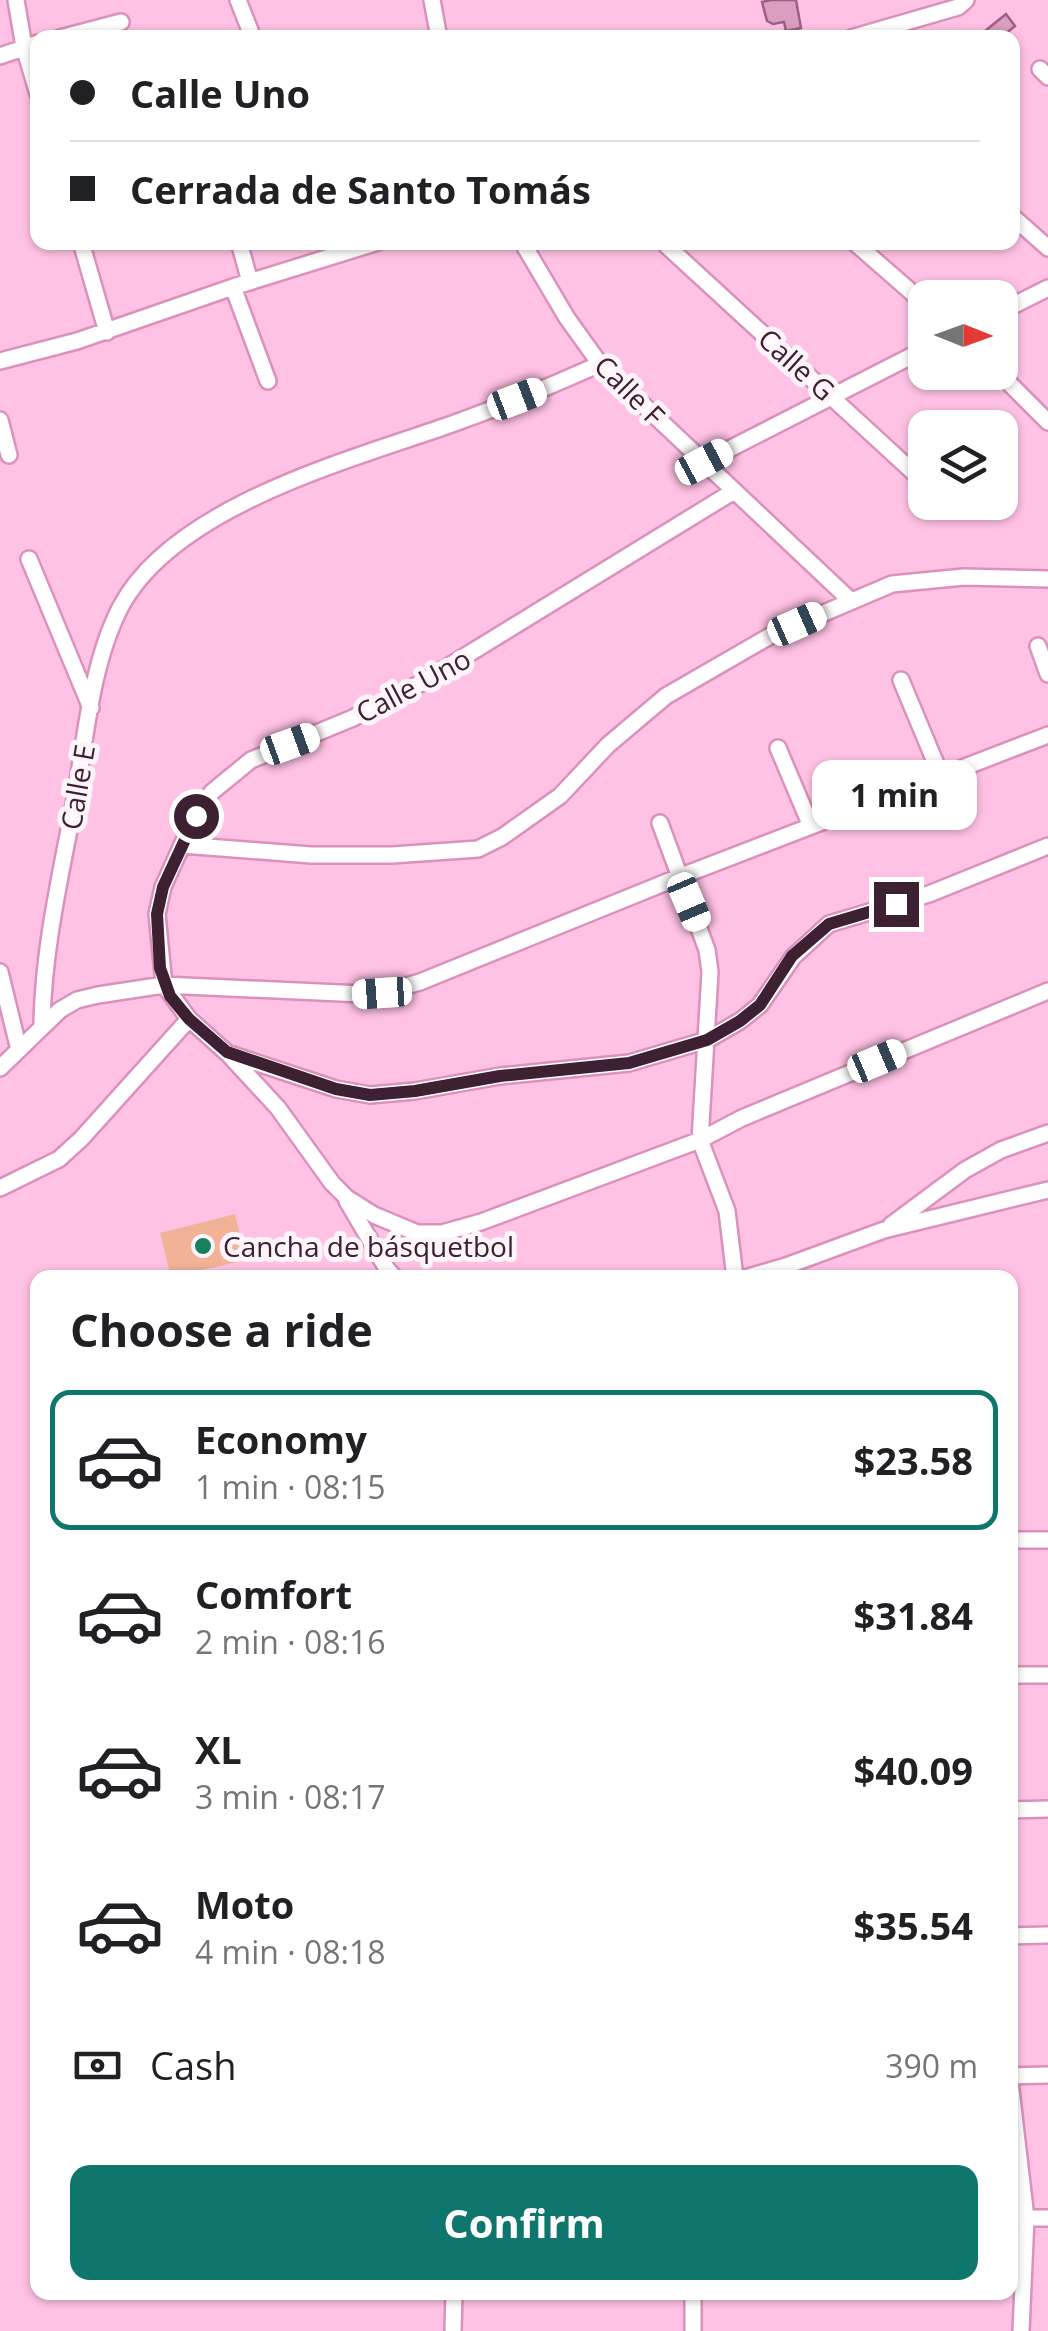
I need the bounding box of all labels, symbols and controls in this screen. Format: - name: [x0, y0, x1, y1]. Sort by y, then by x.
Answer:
- text: Calle Uno: [130, 67, 310, 119]
- text: Cerrada de Santo Tomás: [130, 163, 591, 215]
- north arrow: [908, 280, 1018, 390]
- map controls: [908, 280, 1018, 520]
- street label: Calle G: [751, 320, 843, 408]
- street label: Calle F: [587, 347, 673, 433]
- car: [484, 374, 550, 424]
- button: layers: [908, 410, 1018, 520]
- car: [670, 435, 738, 489]
- car: [763, 598, 831, 650]
- street label: Calle Uno: [349, 639, 477, 731]
- car: [257, 720, 323, 768]
- street label: Calle E: [51, 741, 103, 833]
- callout: 1 min: [814, 759, 978, 829]
- text: 1 min: [850, 773, 939, 816]
- route start: [174, 794, 219, 839]
- car: [663, 869, 715, 935]
- route end: [874, 882, 919, 927]
- car: [351, 976, 413, 1010]
- car: [844, 1035, 910, 1087]
- place label: Cancha de básquetbol: [223, 1227, 514, 1265]
- marker: Cancha de básquetbol: [192, 1235, 214, 1257]
- text: Choose a ride: [70, 1299, 373, 1360]
- text: Economy: [195, 1413, 367, 1465]
- icon: car: [75, 1415, 165, 1505]
- text: $23.58: [854, 1434, 973, 1486]
- text: 1 min · 08:15: [195, 1465, 386, 1508]
- text: Comfort: [195, 1568, 352, 1620]
- icon: car: [75, 1570, 165, 1660]
- text: $31.84: [854, 1589, 973, 1641]
- text: 2 min · 08:16: [195, 1620, 386, 1663]
- text: XL: [195, 1723, 242, 1775]
- icon: car: [75, 1725, 165, 1815]
- text: $40.09: [854, 1744, 973, 1796]
- text: 3 min · 08:17: [195, 1775, 386, 1818]
- text: Moto: [195, 1878, 294, 1930]
- icon: car: [75, 1880, 165, 1970]
- text: $35.54: [854, 1899, 973, 1951]
- text: 4 min · 08:18: [195, 1930, 386, 1973]
- icon: cash: [70, 2038, 125, 2093]
- text: Cash: [150, 2039, 236, 2091]
- text: 390 m: [885, 2044, 978, 2087]
- button: Confirm: [70, 2165, 978, 2280]

